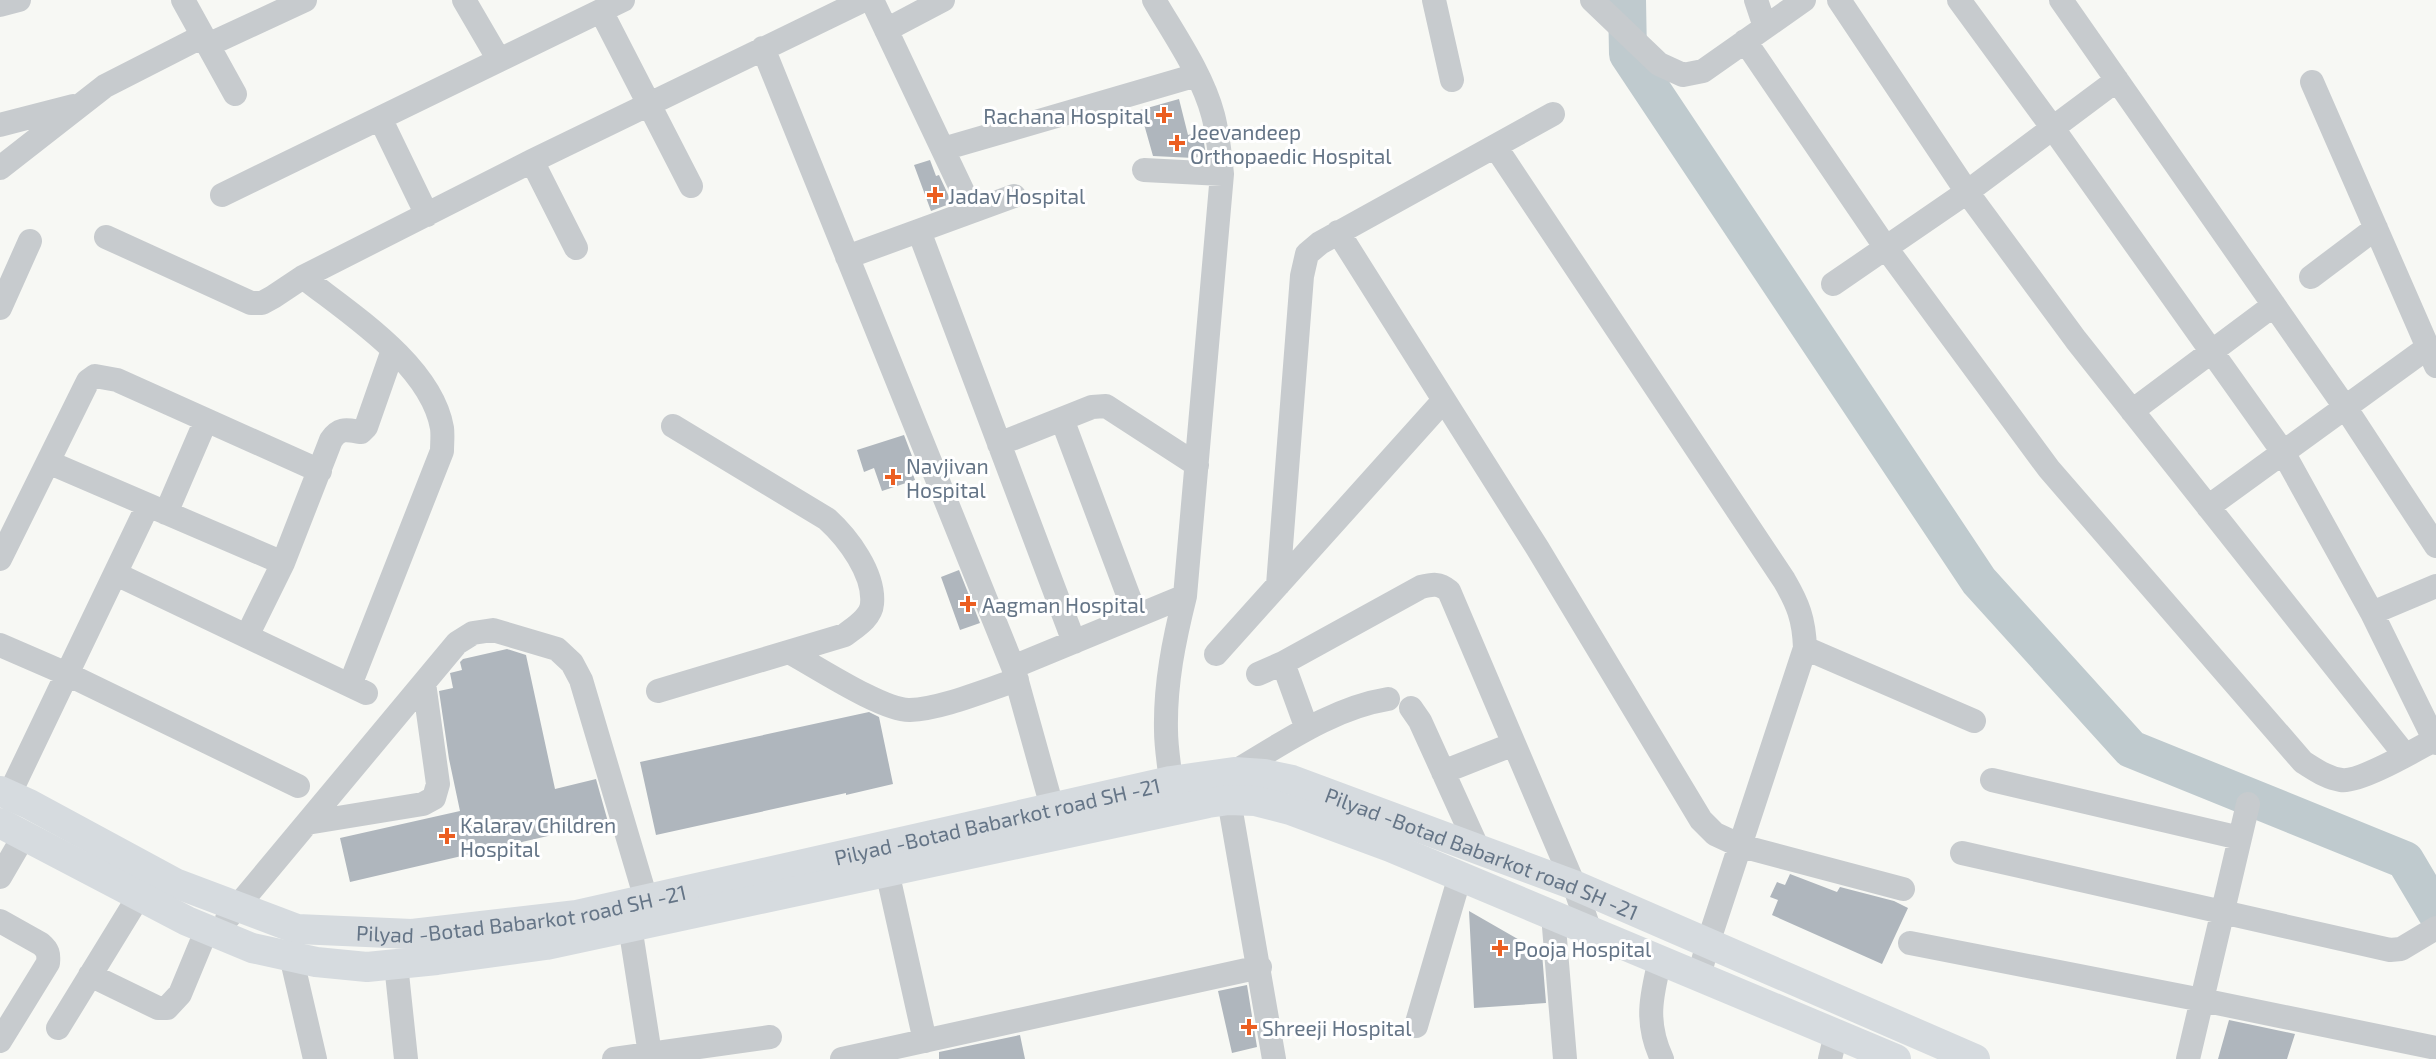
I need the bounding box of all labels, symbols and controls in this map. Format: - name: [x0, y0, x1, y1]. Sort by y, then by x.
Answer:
- place label: Rachana Hospital: [983, 103, 1151, 128]
- marker: Rachana Hospital: [1155, 106, 1173, 124]
- place label: Jeevandeep Orthopaedic Hospital: [1190, 119, 1392, 168]
- marker: Jeevandeep Orthopaedic Hospital: [1168, 134, 1186, 152]
- place label: Jadav Hospital: [948, 183, 1086, 208]
- marker: Jadav Hospital: [926, 186, 944, 204]
- place label: Navjivan Hospital: [906, 453, 989, 502]
- marker: Navjivan Hospital: [884, 468, 902, 486]
- place label: Aagman Hospital: [982, 592, 1146, 617]
- marker: Aagman Hospital: [959, 595, 977, 613]
- street label: Pilyad -Botad Babarkot road SH -21: [832, 771, 1162, 869]
- street label: Pilyad -Botad Babarkot road SH -21: [1322, 781, 1642, 924]
- place label: Kalarav Children Hospital: [460, 812, 616, 861]
- marker: Kalarav Children Hospital: [438, 827, 456, 845]
- street label: Pilyad -Botad Babarkot road SH -21: [356, 878, 688, 947]
- place label: Pooja Hospital: [1514, 936, 1652, 962]
- marker: Pooja Hospital: [1491, 939, 1509, 957]
- place label: Shreeji Hospital: [1262, 1015, 1412, 1041]
- marker: Shreeji Hospital: [1240, 1018, 1258, 1036]

